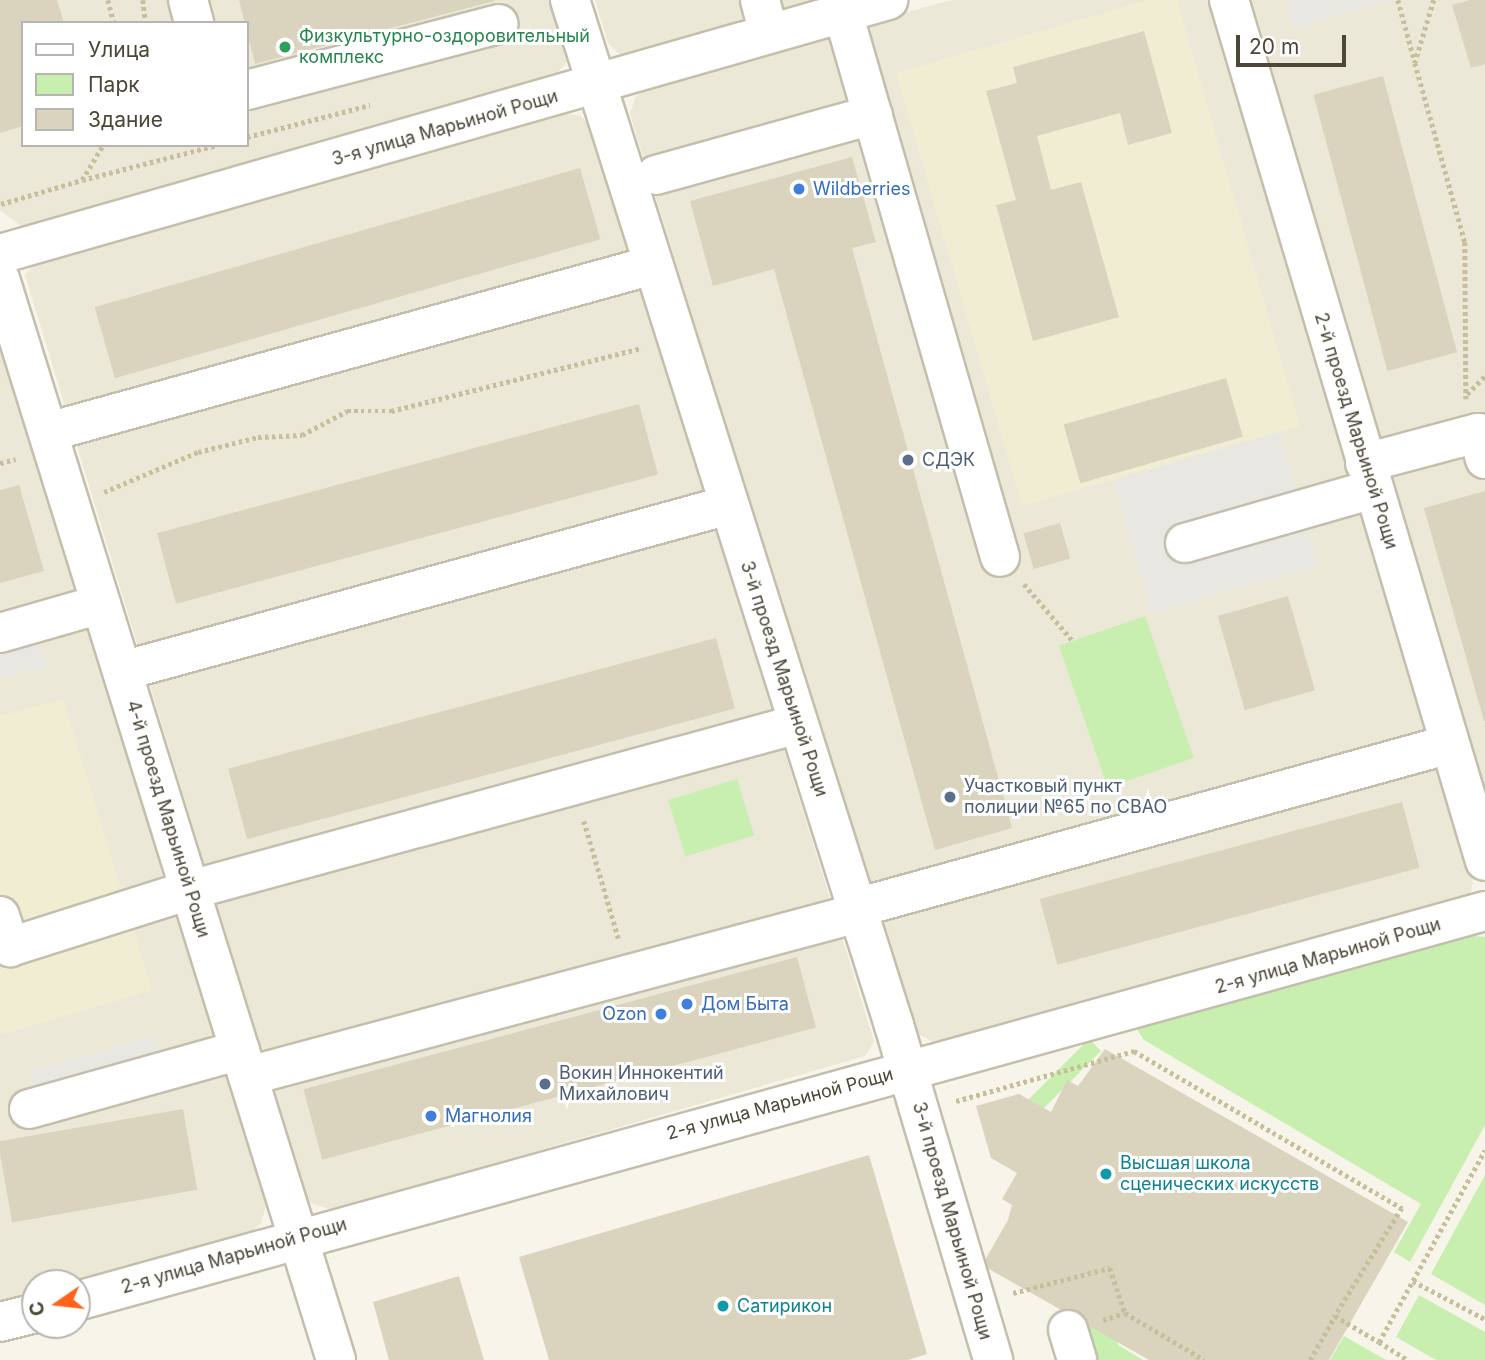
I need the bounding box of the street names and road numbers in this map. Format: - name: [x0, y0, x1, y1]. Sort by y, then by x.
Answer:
- street label: 3-я улица Марьиной Рощи: [330, 85, 560, 171]
- street label: 2-й проезд Марьиной Рощи: [1310, 310, 1402, 552]
- street label: 3-й проезд Марьиной Рощи: [736, 559, 832, 799]
- street label: 4-й проезд Марьиной Рощи: [122, 698, 214, 940]
- street label: 2-я улица Марьиной Рощи: [1213, 913, 1443, 999]
- street label: 2-я улица Марьиной Рощи: [664, 1063, 896, 1145]
- street label: 3-й проезд Марьиной Рощи: [908, 1100, 996, 1342]
- street label: 2-я улица Марьиной Рощи: [119, 1213, 349, 1299]

